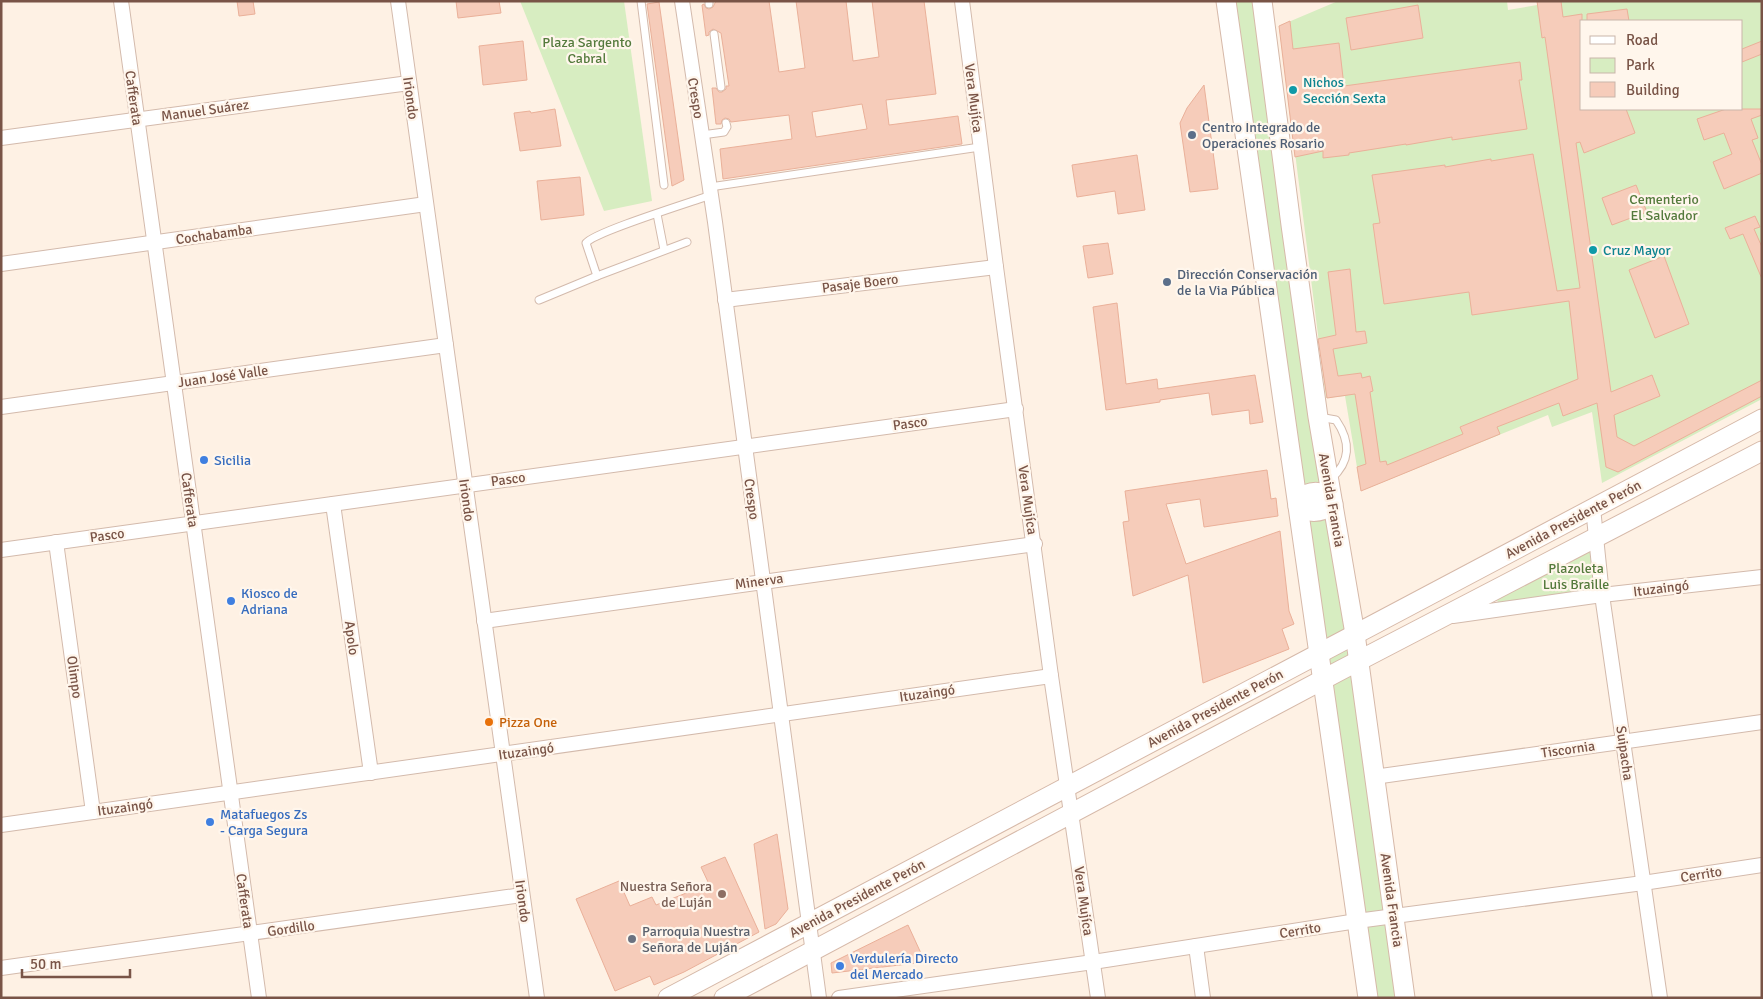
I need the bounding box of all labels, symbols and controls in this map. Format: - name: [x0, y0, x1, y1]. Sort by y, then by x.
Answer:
- legend: [1580, 20, 1743, 110]
- text: Road: [1626, 31, 1658, 49]
- park label: Plaza Sargento Cabral: [542, 34, 632, 67]
- text: Park: [1626, 56, 1655, 74]
- street label: Vera Mujíca: [961, 62, 986, 134]
- street label: Cafferata: [121, 70, 146, 127]
- place label: Nichos Sección Sexta: [1303, 74, 1386, 107]
- street label: Iriondo: [399, 76, 422, 121]
- street label: Crespo: [684, 76, 707, 120]
- text: Building: [1626, 81, 1680, 99]
- marker: Nichos Sección Sexta: [1287, 84, 1299, 96]
- street label: Manuel Suárez: [160, 96, 250, 125]
- place label: Centro Integrado de Operaciones Rosario: [1202, 119, 1325, 152]
- marker: Centro Integrado de Operaciones Rosario: [1186, 129, 1198, 141]
- park label: Cementerio El Salvador: [1629, 191, 1699, 224]
- street label: Cochabamba: [175, 221, 253, 248]
- place label: Cruz Mayor: [1603, 242, 1671, 259]
- marker: Cruz Mayor: [1587, 244, 1599, 256]
- place label: Dirección Conservación de la Via Pública: [1177, 266, 1318, 299]
- street label: Pasaje Boero: [821, 270, 899, 297]
- marker: Dirección Conservación de la Via Pública: [1161, 276, 1173, 288]
- street label: Juan José Valle: [177, 362, 269, 391]
- street label: Pasco: [892, 413, 928, 434]
- place label: Sicilia: [214, 452, 251, 469]
- street label: Avenida Francia: [1315, 452, 1348, 548]
- marker: Sicilia: [198, 454, 210, 466]
- street label: Vera Mujíca: [1014, 464, 1041, 536]
- street label: Pasco: [490, 469, 526, 490]
- street label: Cafferata: [177, 472, 202, 529]
- street label: Avenida Presidente Perón: [1502, 476, 1644, 562]
- street label: Crespo: [740, 477, 763, 521]
- street label: Iriondo: [455, 478, 478, 523]
- street label: Pasco: [89, 525, 125, 546]
- park label: Plazoleta Luis Braille: [1543, 560, 1609, 593]
- street label: Minerva: [734, 570, 784, 593]
- street label: Ituzaingó: [1632, 577, 1690, 600]
- place label: Kiosco de Adriana: [241, 585, 298, 618]
- marker: Kiosco de Adriana: [225, 595, 237, 607]
- street label: Apolo: [341, 620, 362, 656]
- street label: Olimpo: [63, 655, 86, 700]
- street label: Avenida Presidente Perón: [1144, 665, 1286, 751]
- street label: Ituzaingó: [898, 681, 956, 706]
- place label: Pizza One: [499, 714, 557, 731]
- marker: Pizza One: [483, 716, 495, 728]
- street label: Suipacha: [1612, 725, 1637, 781]
- street label: Tiscornia: [1540, 737, 1596, 762]
- street label: Ituzaingó: [497, 739, 555, 764]
- street label: Ituzaingó: [96, 795, 154, 820]
- place label: Matafuegos Zs - Carga Segura: [220, 806, 308, 839]
- marker: Matafuegos Zs - Carga Segura: [204, 816, 216, 828]
- street label: Avenida Francia: [1376, 852, 1407, 948]
- street label: Avenida Presidente Perón: [786, 855, 928, 941]
- street label: Cerrito: [1679, 863, 1723, 886]
- street label: Vera Mujíca: [1070, 865, 1097, 937]
- street label: Cafferata: [232, 873, 257, 930]
- place label: Nuestra Señora de Luján: [620, 878, 712, 911]
- street label: Iriondo: [511, 879, 534, 924]
- marker: Nuestra Señora de Luján: [716, 888, 728, 900]
- street label: Gordillo: [266, 917, 316, 940]
- street label: Cerrito: [1278, 919, 1322, 942]
- place label: Parroquia Nuestra Señora de Luján: [642, 923, 750, 956]
- marker: Parroquia Nuestra Señora de Luján: [626, 933, 638, 945]
- scale bar: [22, 946, 130, 978]
- place label: Verdulería Directo del Mercado: [850, 950, 958, 983]
- text: 50 m: [30, 955, 61, 973]
- marker: Verdulería Directo del Mercado: [834, 960, 846, 972]

